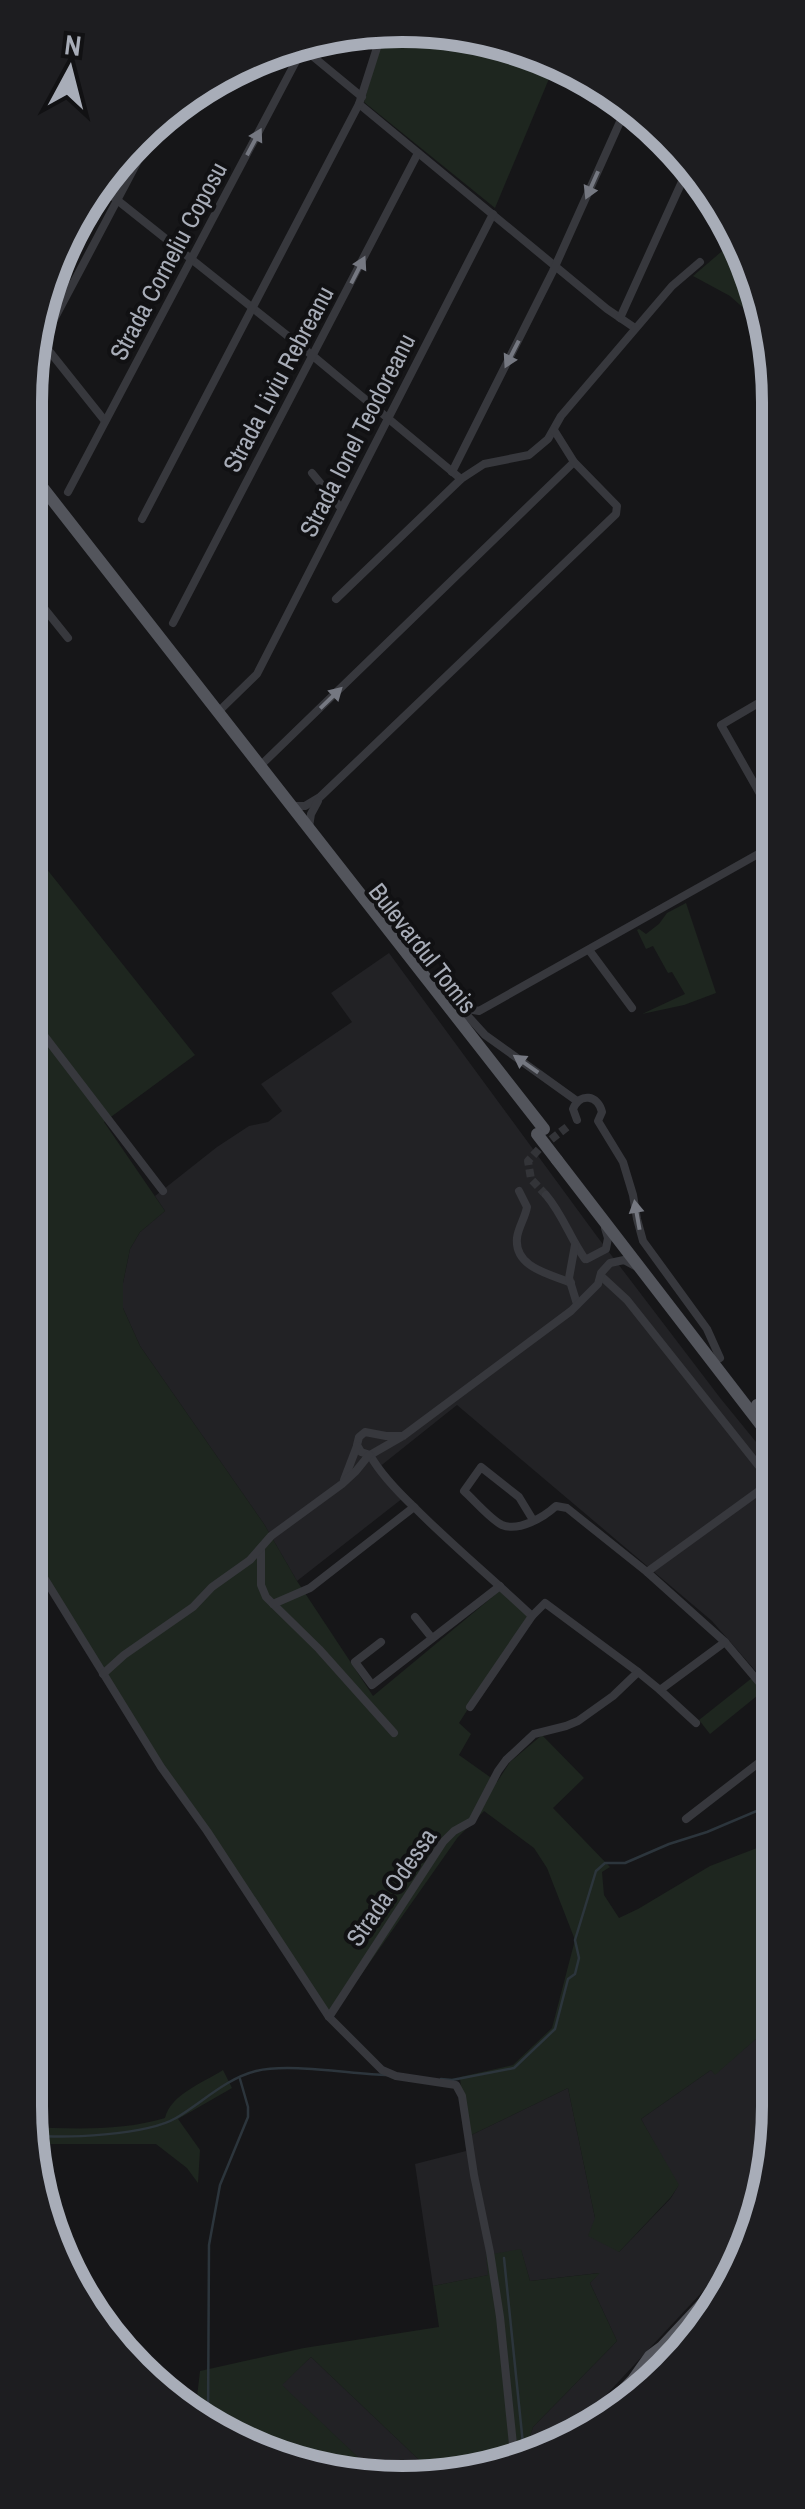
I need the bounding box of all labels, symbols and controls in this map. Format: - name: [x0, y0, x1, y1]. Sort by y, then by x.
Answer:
- north arrow: [20, 20, 120, 120]
- text: N: [63, 25, 84, 65]
- one-way arrow: [245, 128, 262, 157]
- street label: Strada Corneliu Coposu: [101, 156, 235, 366]
- one-way arrow: [584, 170, 600, 200]
- one-way arrow: [349, 255, 366, 284]
- street label: Strada Liviu Rebreanu: [215, 280, 341, 478]
- street label: Strada Ionel Teodoreanu: [291, 327, 423, 543]
- one-way arrow: [504, 339, 521, 368]
- one-way arrow: [318, 686, 342, 710]
- street label: Bulevardul Tomis: [361, 876, 485, 1020]
- one-way arrow: [513, 1055, 540, 1075]
- one-way arrow: [629, 1198, 644, 1230]
- street label: Strada Odessa: [338, 1821, 444, 1953]

